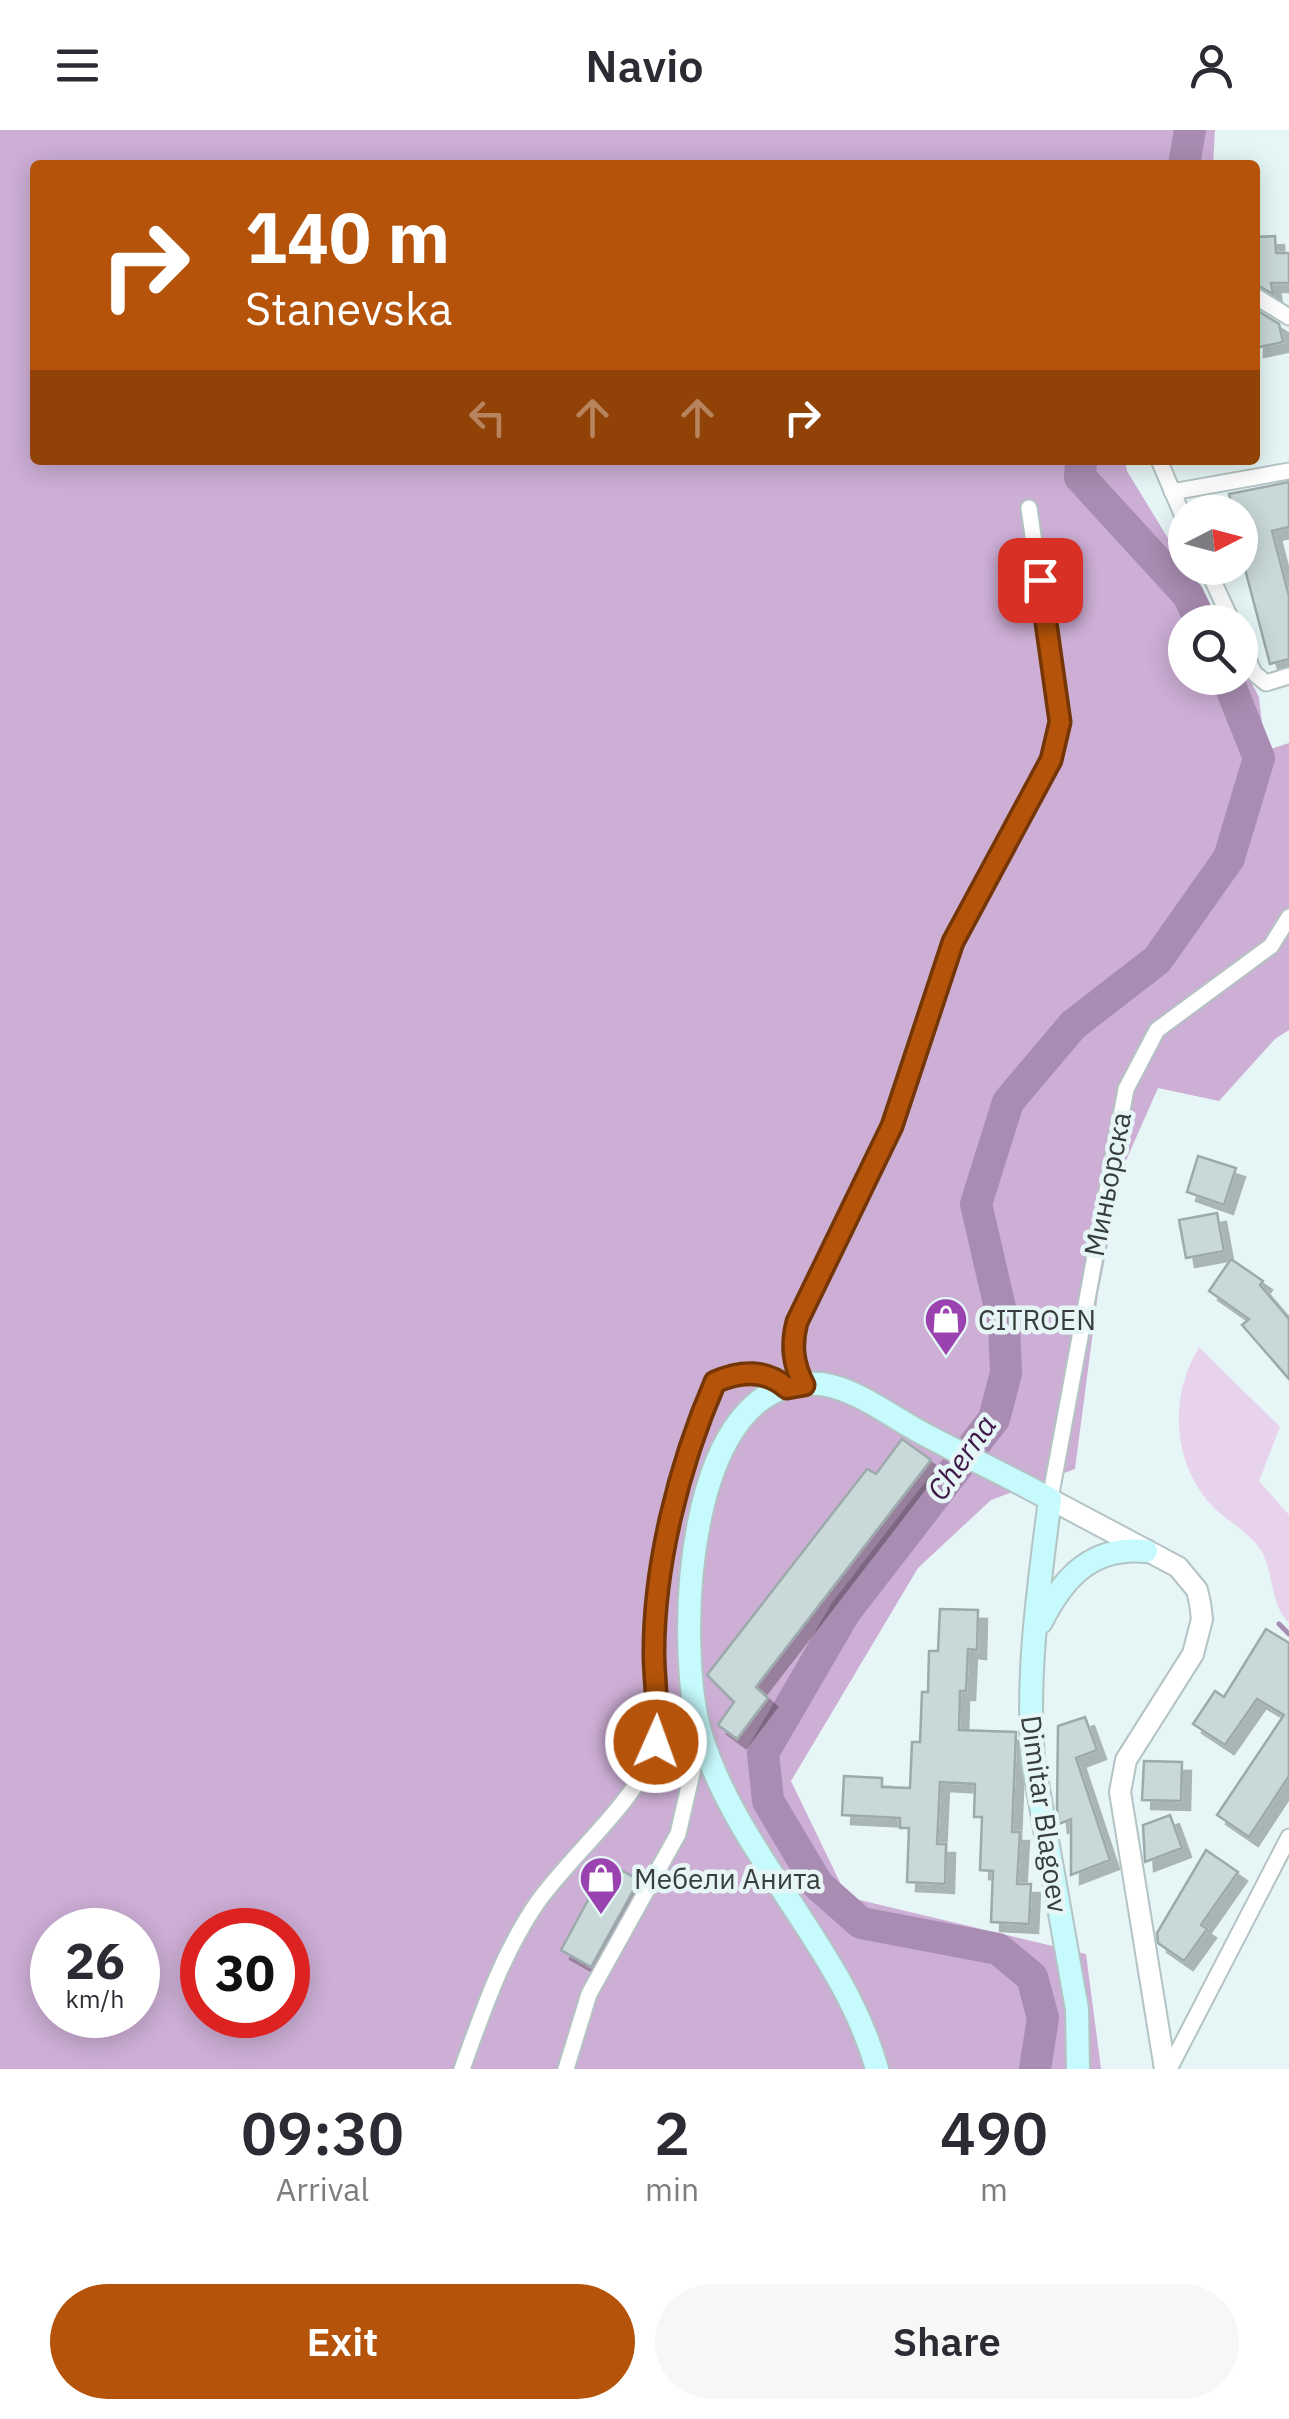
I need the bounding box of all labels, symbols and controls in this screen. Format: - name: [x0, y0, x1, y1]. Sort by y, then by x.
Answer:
- text: Navio: [585, 36, 704, 94]
- icon: menu: [50, 38, 105, 93]
- icon: person: [1184, 38, 1239, 93]
- text: 140 m: [245, 191, 450, 282]
- icon: right: [80, 200, 210, 330]
- text: Stanevska: [245, 279, 452, 337]
- icon: left: [460, 390, 515, 445]
- icon: ahead: [565, 390, 620, 445]
- icon: ahead: [670, 390, 725, 445]
- icon: right: [775, 390, 830, 445]
- north arrow: [1168, 495, 1258, 585]
- map controls: [1168, 495, 1258, 695]
- pin: [998, 538, 1083, 623]
- icon: arrive: [1013, 553, 1068, 608]
- button: search: [1168, 605, 1258, 695]
- street label: Миньорска: [1075, 1109, 1139, 1259]
- shop icon: CITROEN: [923, 1296, 969, 1357]
- place label: CITROEN: [978, 1301, 1096, 1338]
- water label: Cherna: [918, 1407, 1004, 1507]
- position arrow: [604, 1690, 708, 1794]
- street label: Dimitar Blagoev: [1013, 1713, 1077, 1915]
- shop icon: Мебели Анита: [578, 1855, 624, 1916]
- place label: Мебели Анита: [634, 1860, 821, 1897]
- speed limit sign: 30: [180, 1908, 310, 2038]
- text: 26: [65, 1928, 125, 1993]
- text: km/h: [66, 1982, 124, 2015]
- text: 09:30: [241, 2093, 404, 2172]
- text: 2: [654, 2093, 690, 2172]
- text: 490: [940, 2093, 1048, 2172]
- text: Arrival: [276, 2168, 369, 2210]
- text: min: [645, 2168, 699, 2210]
- text: m: [980, 2168, 1008, 2210]
- button: Exit: [50, 2284, 635, 2399]
- button: Share: [655, 2284, 1239, 2399]

